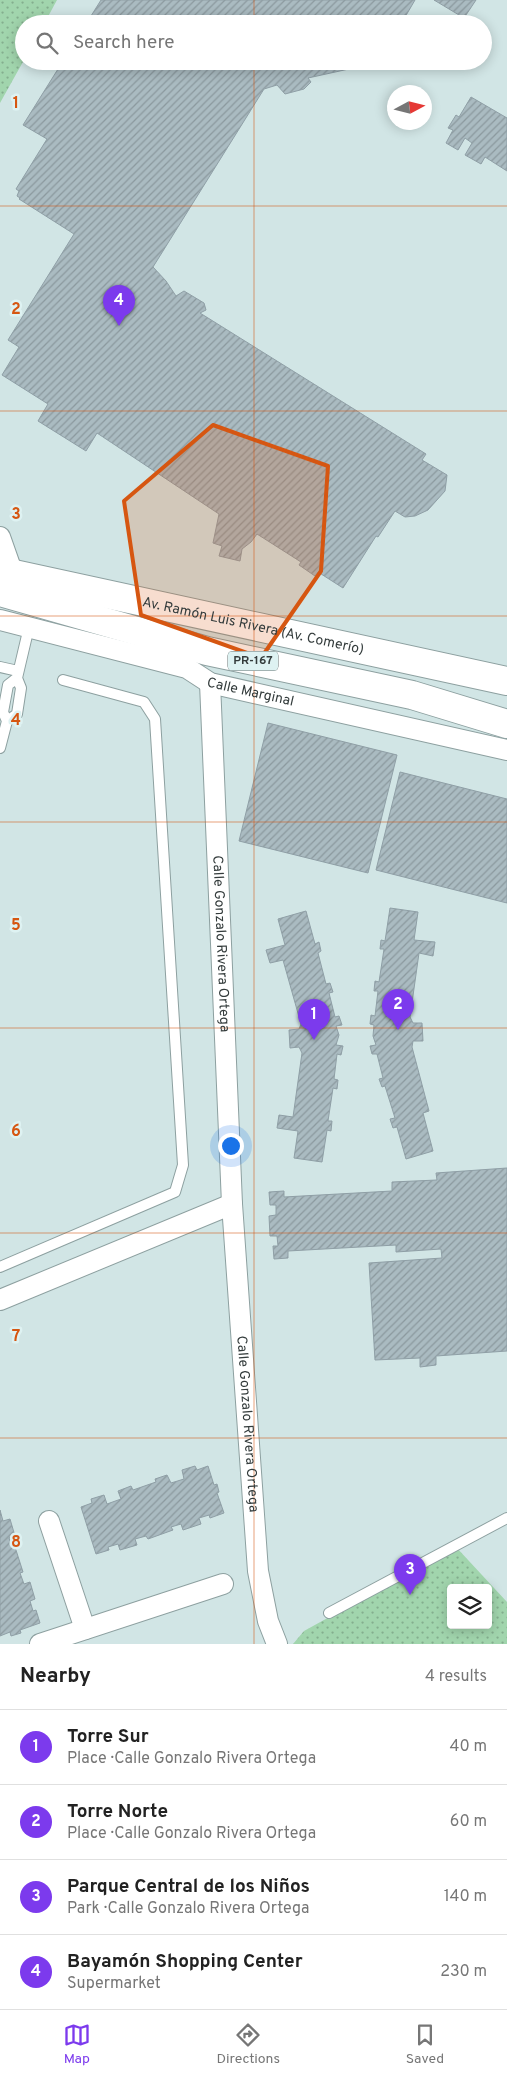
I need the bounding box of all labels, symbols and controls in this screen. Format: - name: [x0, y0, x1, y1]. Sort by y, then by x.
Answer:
- search box: [15, 15, 492, 70]
- icon: search: [33, 29, 61, 57]
- text: Search here: [73, 31, 175, 55]
- north arrow: [387, 85, 432, 130]
- text: 1: [13, 94, 19, 114]
- pin: 4: [103, 285, 135, 326]
- text: 2: [11, 300, 21, 320]
- text: 3: [11, 505, 21, 525]
- street label: Av. Ramón Luis Rivera (Av. Comerío): [141, 594, 366, 658]
- road number: PR-167: [228, 651, 278, 670]
- street label: Calle Marginal: [205, 674, 296, 710]
- text: 4: [11, 711, 21, 731]
- street label: Calle Gonzalo Rivera Ortega: [209, 855, 233, 1033]
- text: 5: [11, 916, 21, 936]
- pin: 2: [382, 989, 414, 1030]
- pin: 1: [298, 999, 330, 1040]
- text: 6: [11, 1122, 21, 1142]
- your location: [218, 1133, 244, 1159]
- text: 7: [12, 1327, 20, 1347]
- street label: Calle Gonzalo Rivera Ortega: [233, 1335, 262, 1513]
- text: 8: [11, 1533, 21, 1553]
- pin: 3: [394, 1554, 426, 1595]
- map controls: [447, 1584, 492, 1629]
- button: layers: [447, 1584, 492, 1629]
- text: Nearby: [20, 1663, 91, 1690]
- text: 4 results: [425, 1667, 487, 1687]
- text: Torre Sur: [67, 1725, 149, 1749]
- text: 1: [33, 1737, 39, 1757]
- text: 40 m: [449, 1737, 487, 1757]
- text: Place · Calle Gonzalo Rivera Ortega: [67, 1749, 316, 1769]
- text: Torre Norte: [67, 1800, 168, 1824]
- text: 2: [31, 1812, 41, 1832]
- text: 60 m: [450, 1812, 487, 1832]
- text: Place · Calle Gonzalo Rivera Ortega: [67, 1824, 316, 1844]
- text: Parque Central de los Niños: [67, 1875, 310, 1899]
- text: 3: [31, 1887, 41, 1907]
- text: 140 m: [444, 1887, 487, 1907]
- text: Park · Calle Gonzalo Rivera Ortega: [67, 1899, 310, 1919]
- text: Bayamón Shopping Center: [67, 1950, 303, 1974]
- text: 4: [31, 1962, 41, 1982]
- text: 230 m: [440, 1962, 487, 1982]
- text: Supermarket: [67, 1974, 161, 1994]
- tab: Map: [63, 2021, 91, 2068]
- tab: Directions: [216, 2021, 280, 2068]
- tab: Saved: [406, 2021, 444, 2068]

